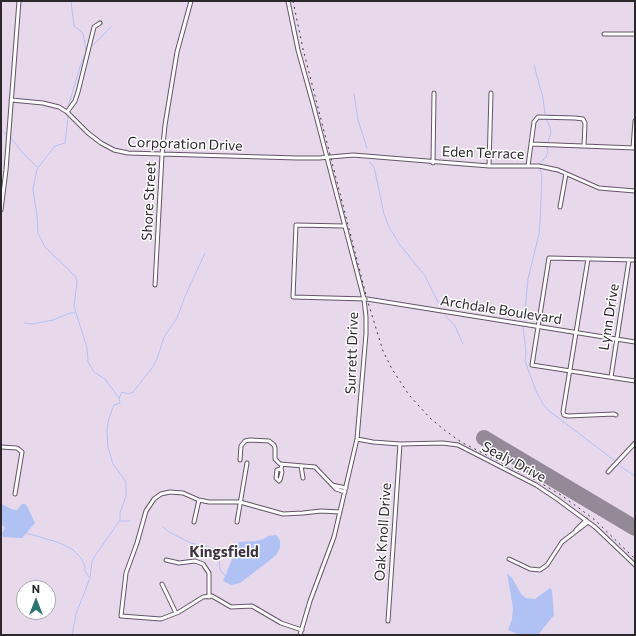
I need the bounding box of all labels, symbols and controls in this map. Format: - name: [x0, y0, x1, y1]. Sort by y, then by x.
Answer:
- street label: Corporation Drive: [127, 134, 243, 154]
- street label: Eden Terrace: [442, 143, 524, 163]
- street label: Shore Street: [139, 161, 159, 241]
- street label: Lynn Drive: [595, 282, 623, 352]
- street label: Archdale Boulevard: [439, 292, 563, 328]
- street label: Surrett Drive: [342, 312, 362, 394]
- street label: Sealy Drive: [479, 438, 549, 486]
- street label: Oak Knoll Drive: [371, 482, 395, 582]
- district label: Kingsfield: [189, 543, 259, 561]
- north arrow: [16, 580, 56, 620]
- text: N: [32, 582, 40, 595]

